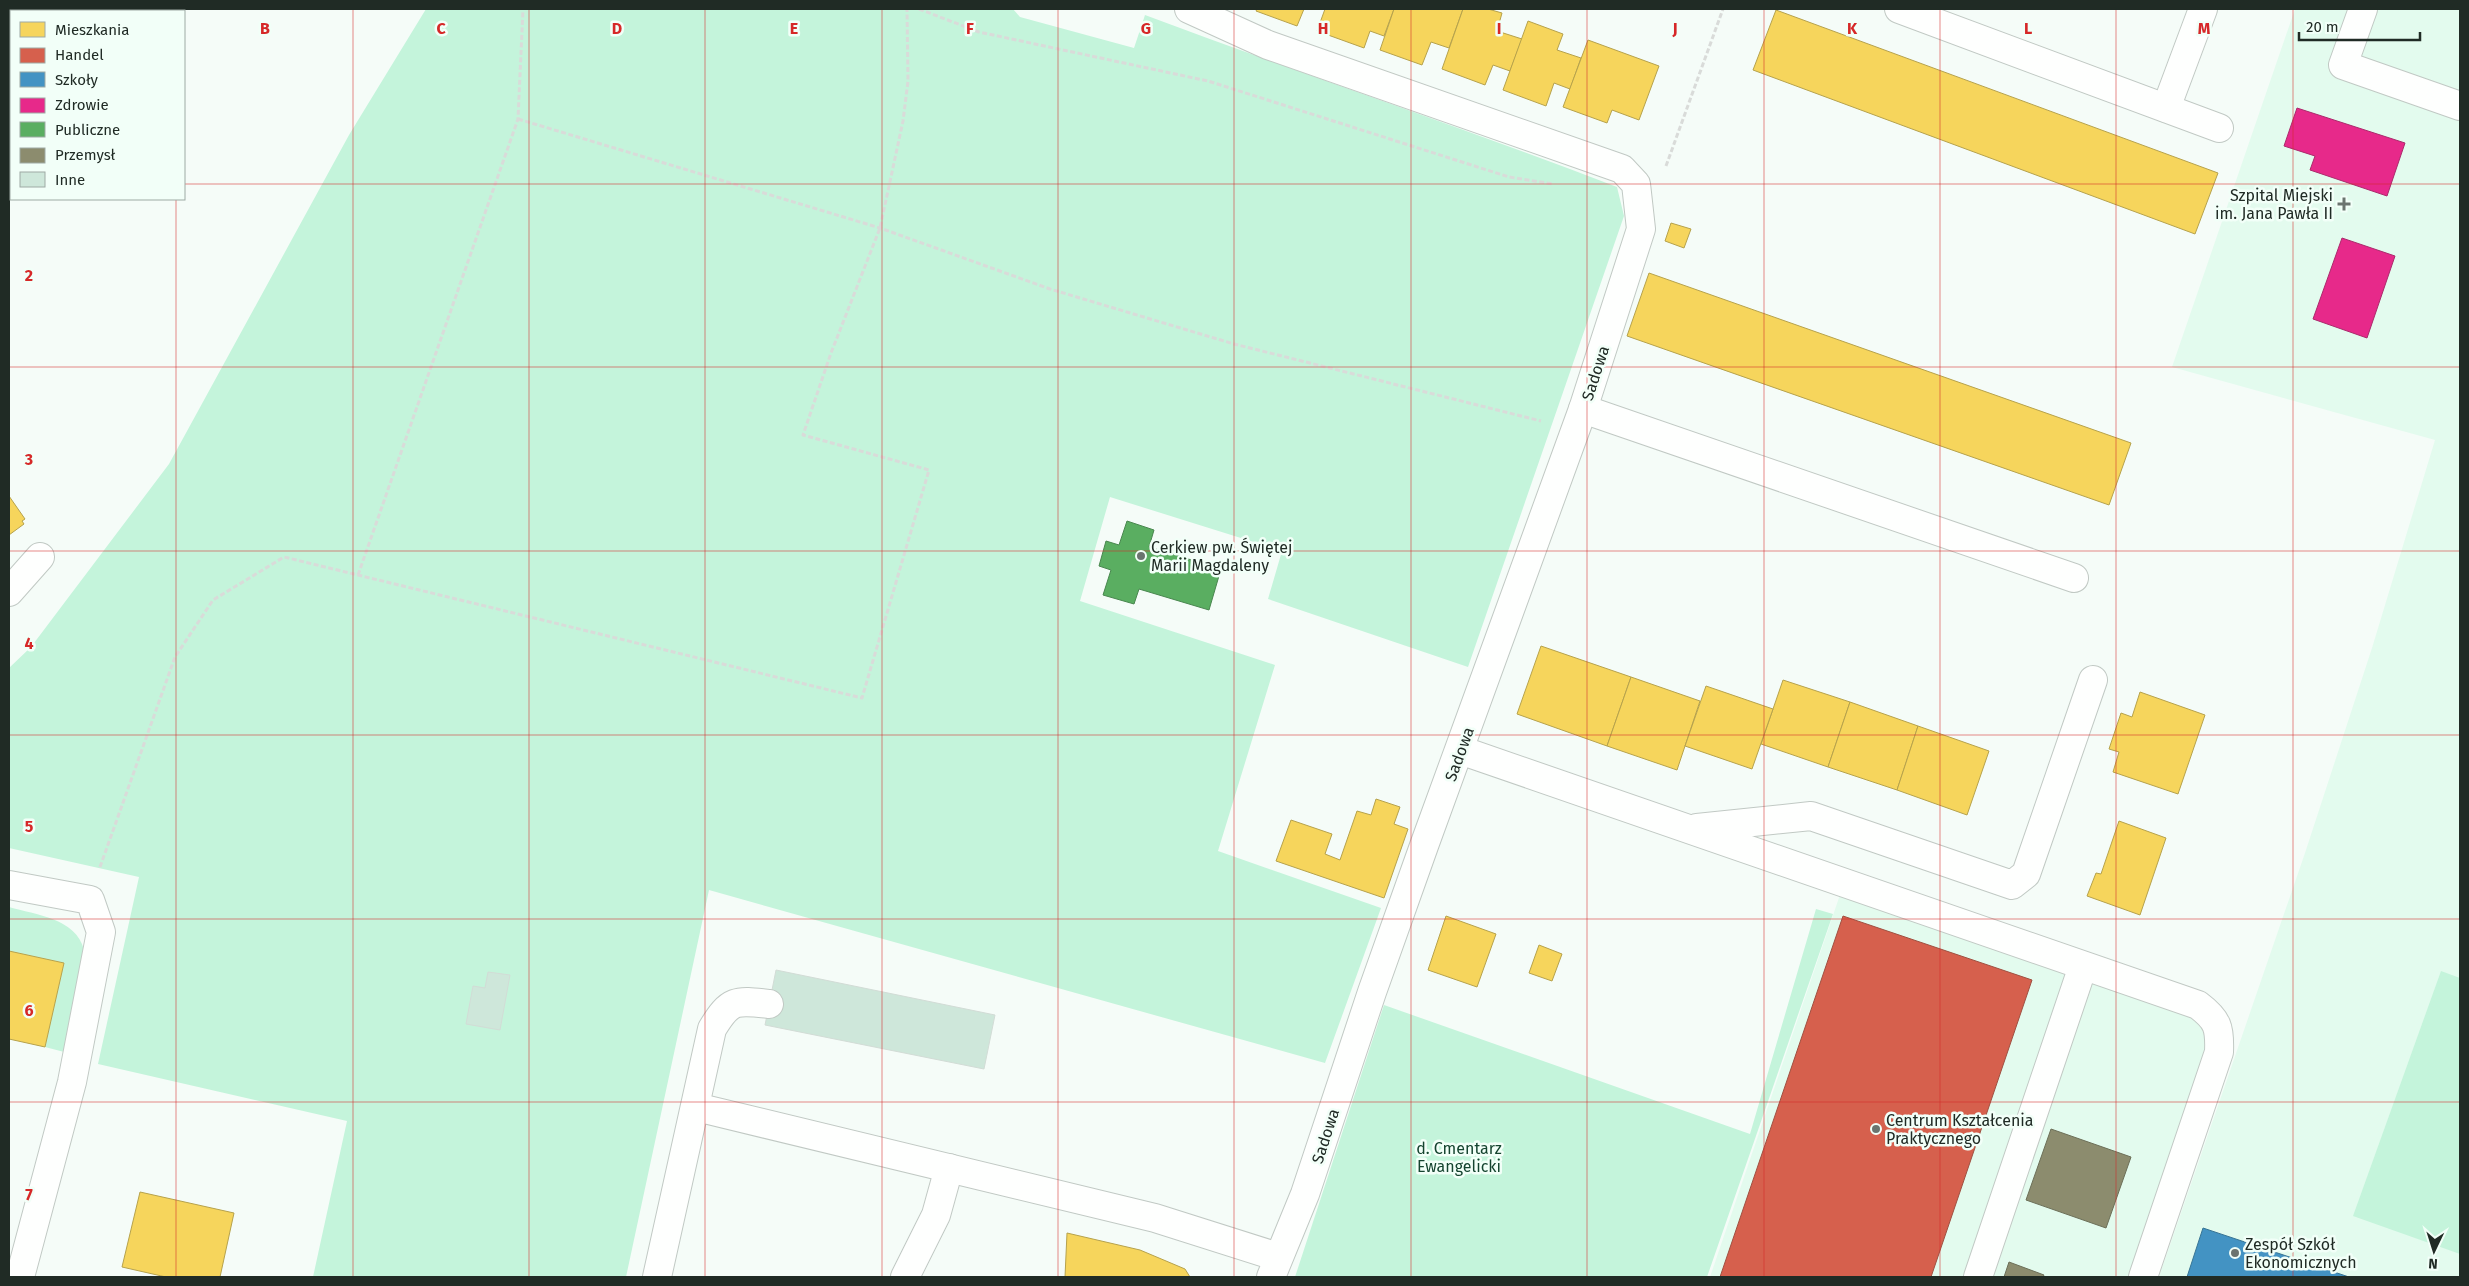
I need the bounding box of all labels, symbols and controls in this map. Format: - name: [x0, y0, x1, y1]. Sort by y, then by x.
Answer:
- legend: [10, 10, 185, 200]
- scale bar: [2299, 10, 2420, 42]
- text: 20 m: [2306, 18, 2339, 36]
- text: B: [260, 19, 270, 38]
- text: C: [436, 19, 446, 38]
- text: D: [612, 19, 622, 38]
- text: E: [790, 19, 798, 38]
- text: F: [966, 19, 974, 38]
- text: G: [1141, 19, 1151, 38]
- text: H: [1318, 19, 1328, 38]
- text: I: [1497, 19, 1501, 38]
- text: J: [1671, 19, 1678, 38]
- text: K: [1847, 19, 1858, 38]
- text: L: [2024, 19, 2032, 38]
- text: M: [2198, 19, 2211, 38]
- text: Mieszkania: [55, 21, 129, 39]
- text: Handel: [55, 46, 104, 64]
- text: Szkoły: [55, 71, 99, 89]
- text: Zdrowie: [55, 96, 109, 114]
- text: Publiczne: [55, 121, 120, 139]
- text: Przemysł: [55, 146, 116, 164]
- text: Inne: [55, 171, 85, 189]
- place label: Szpital Miejski im. Jana Pawła II: [2215, 186, 2333, 223]
- marker: Szpital Miejski im. Jana Pawła II: [2337, 197, 2351, 211]
- text: 2: [25, 266, 33, 285]
- street label: Sadowa: [1578, 343, 1613, 403]
- text: 3: [24, 450, 33, 469]
- place label: Cerkiew pw. Świętej Marii Magdaleny: [1151, 537, 1293, 575]
- marker: Cerkiew pw. Świętej Marii Magdaleny: [1135, 550, 1147, 562]
- text: 4: [24, 634, 34, 653]
- street label: Sadowa: [1441, 724, 1478, 784]
- text: 5: [25, 817, 34, 836]
- text: 6: [24, 1001, 34, 1020]
- street label: Sadowa: [1308, 1106, 1343, 1166]
- place label: Centrum Kształcenia Praktycznego: [1886, 1111, 2034, 1148]
- marker: Centrum Kształcenia Praktycznego: [1870, 1123, 1882, 1135]
- park label: d. Cmentarz Ewangelicki: [1416, 1139, 1502, 1176]
- text: 7: [25, 1185, 33, 1204]
- north arrow: [2409, 1226, 2459, 1276]
- place label: Zespół Szkół Ekonomicznych: [2245, 1235, 2357, 1272]
- marker: Zespół Szkół Ekonomicznych: [2229, 1247, 2241, 1259]
- text: N: [2428, 1255, 2438, 1272]

